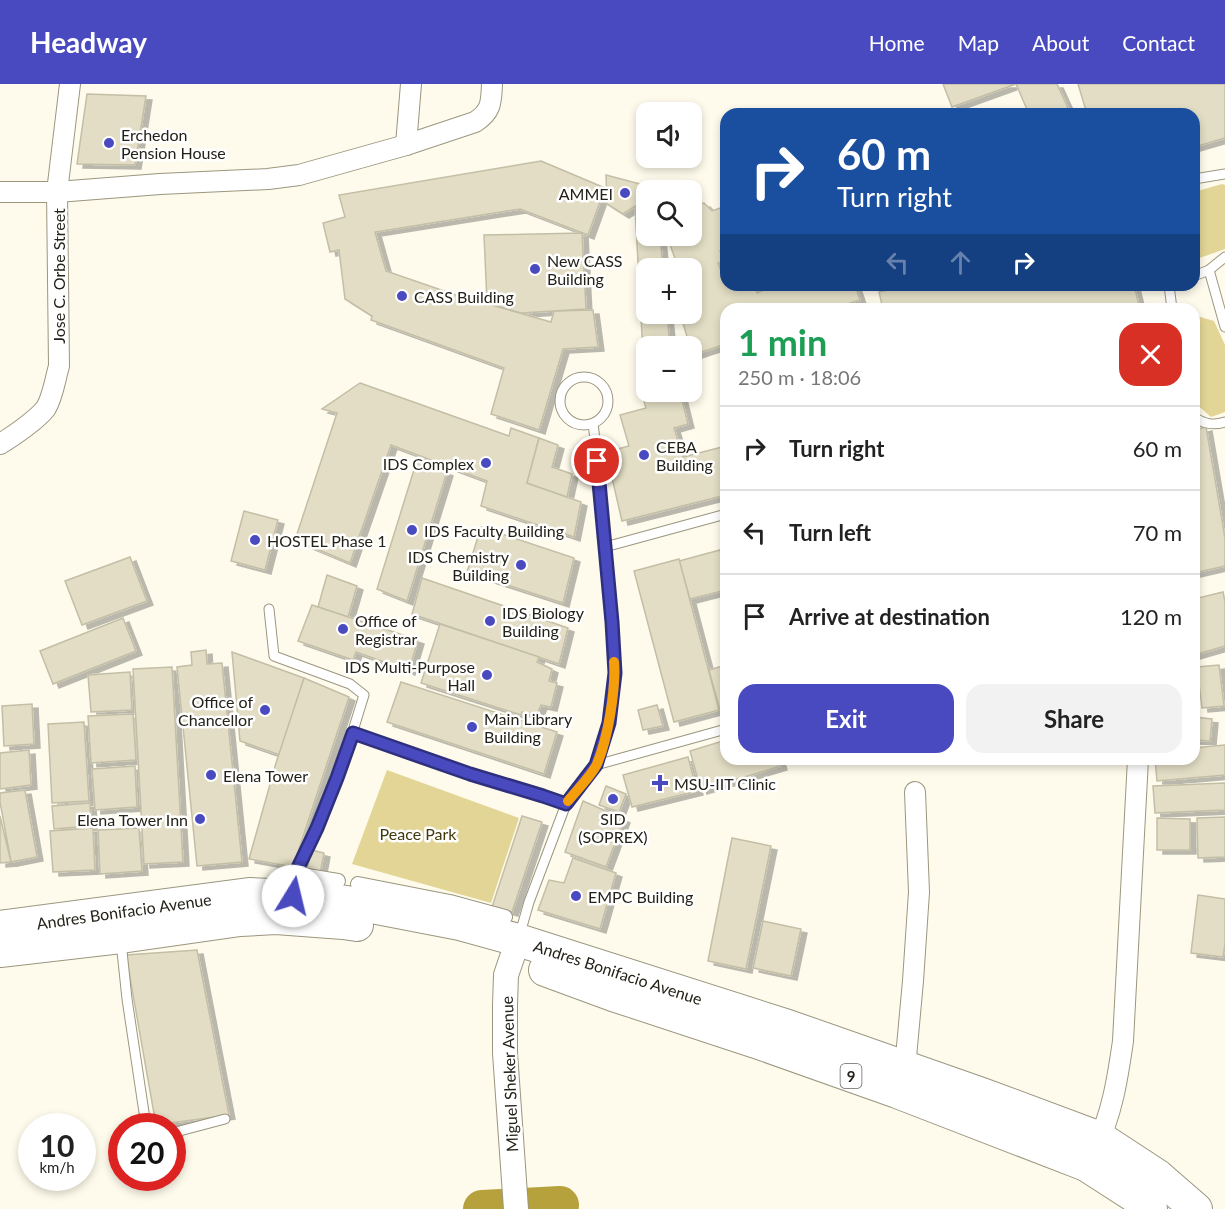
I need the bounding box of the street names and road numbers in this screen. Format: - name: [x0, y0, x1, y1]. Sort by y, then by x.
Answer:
- street label: Jose C. Orbe Street: [49, 208, 68, 344]
- street label: Andres Bonifacio Avenue: [35, 889, 213, 933]
- street label: Andres Bonifacio Avenue: [531, 936, 705, 1008]
- street label: Miguel Sheker Avenue: [497, 996, 521, 1152]
- road number: 9: [840, 1064, 862, 1088]

